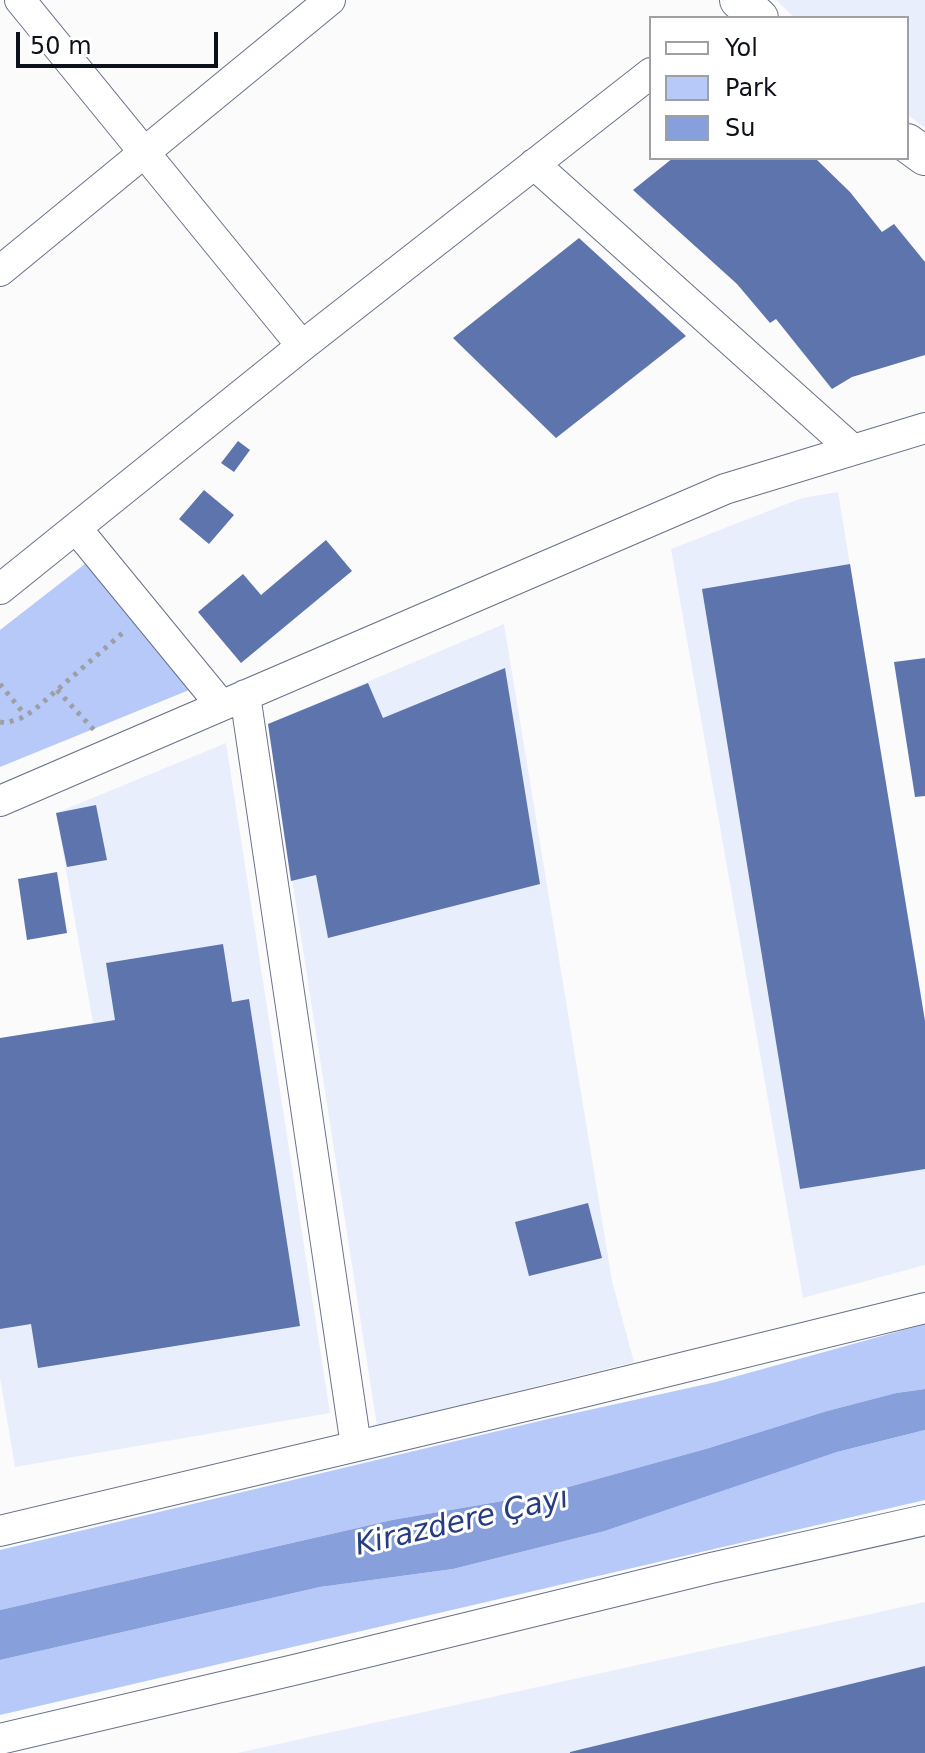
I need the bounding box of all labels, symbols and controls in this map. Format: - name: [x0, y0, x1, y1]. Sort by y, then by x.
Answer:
- scale bar: [20, 16, 222, 66]
- legend: [649, 16, 909, 160]
- text: 50 m: [30, 32, 92, 60]
- text: Yol: [725, 34, 758, 62]
- text: Park: [725, 74, 777, 102]
- text: Su: [725, 114, 755, 142]
- water label: Kirazdere Çayı: [352, 1481, 572, 1565]

